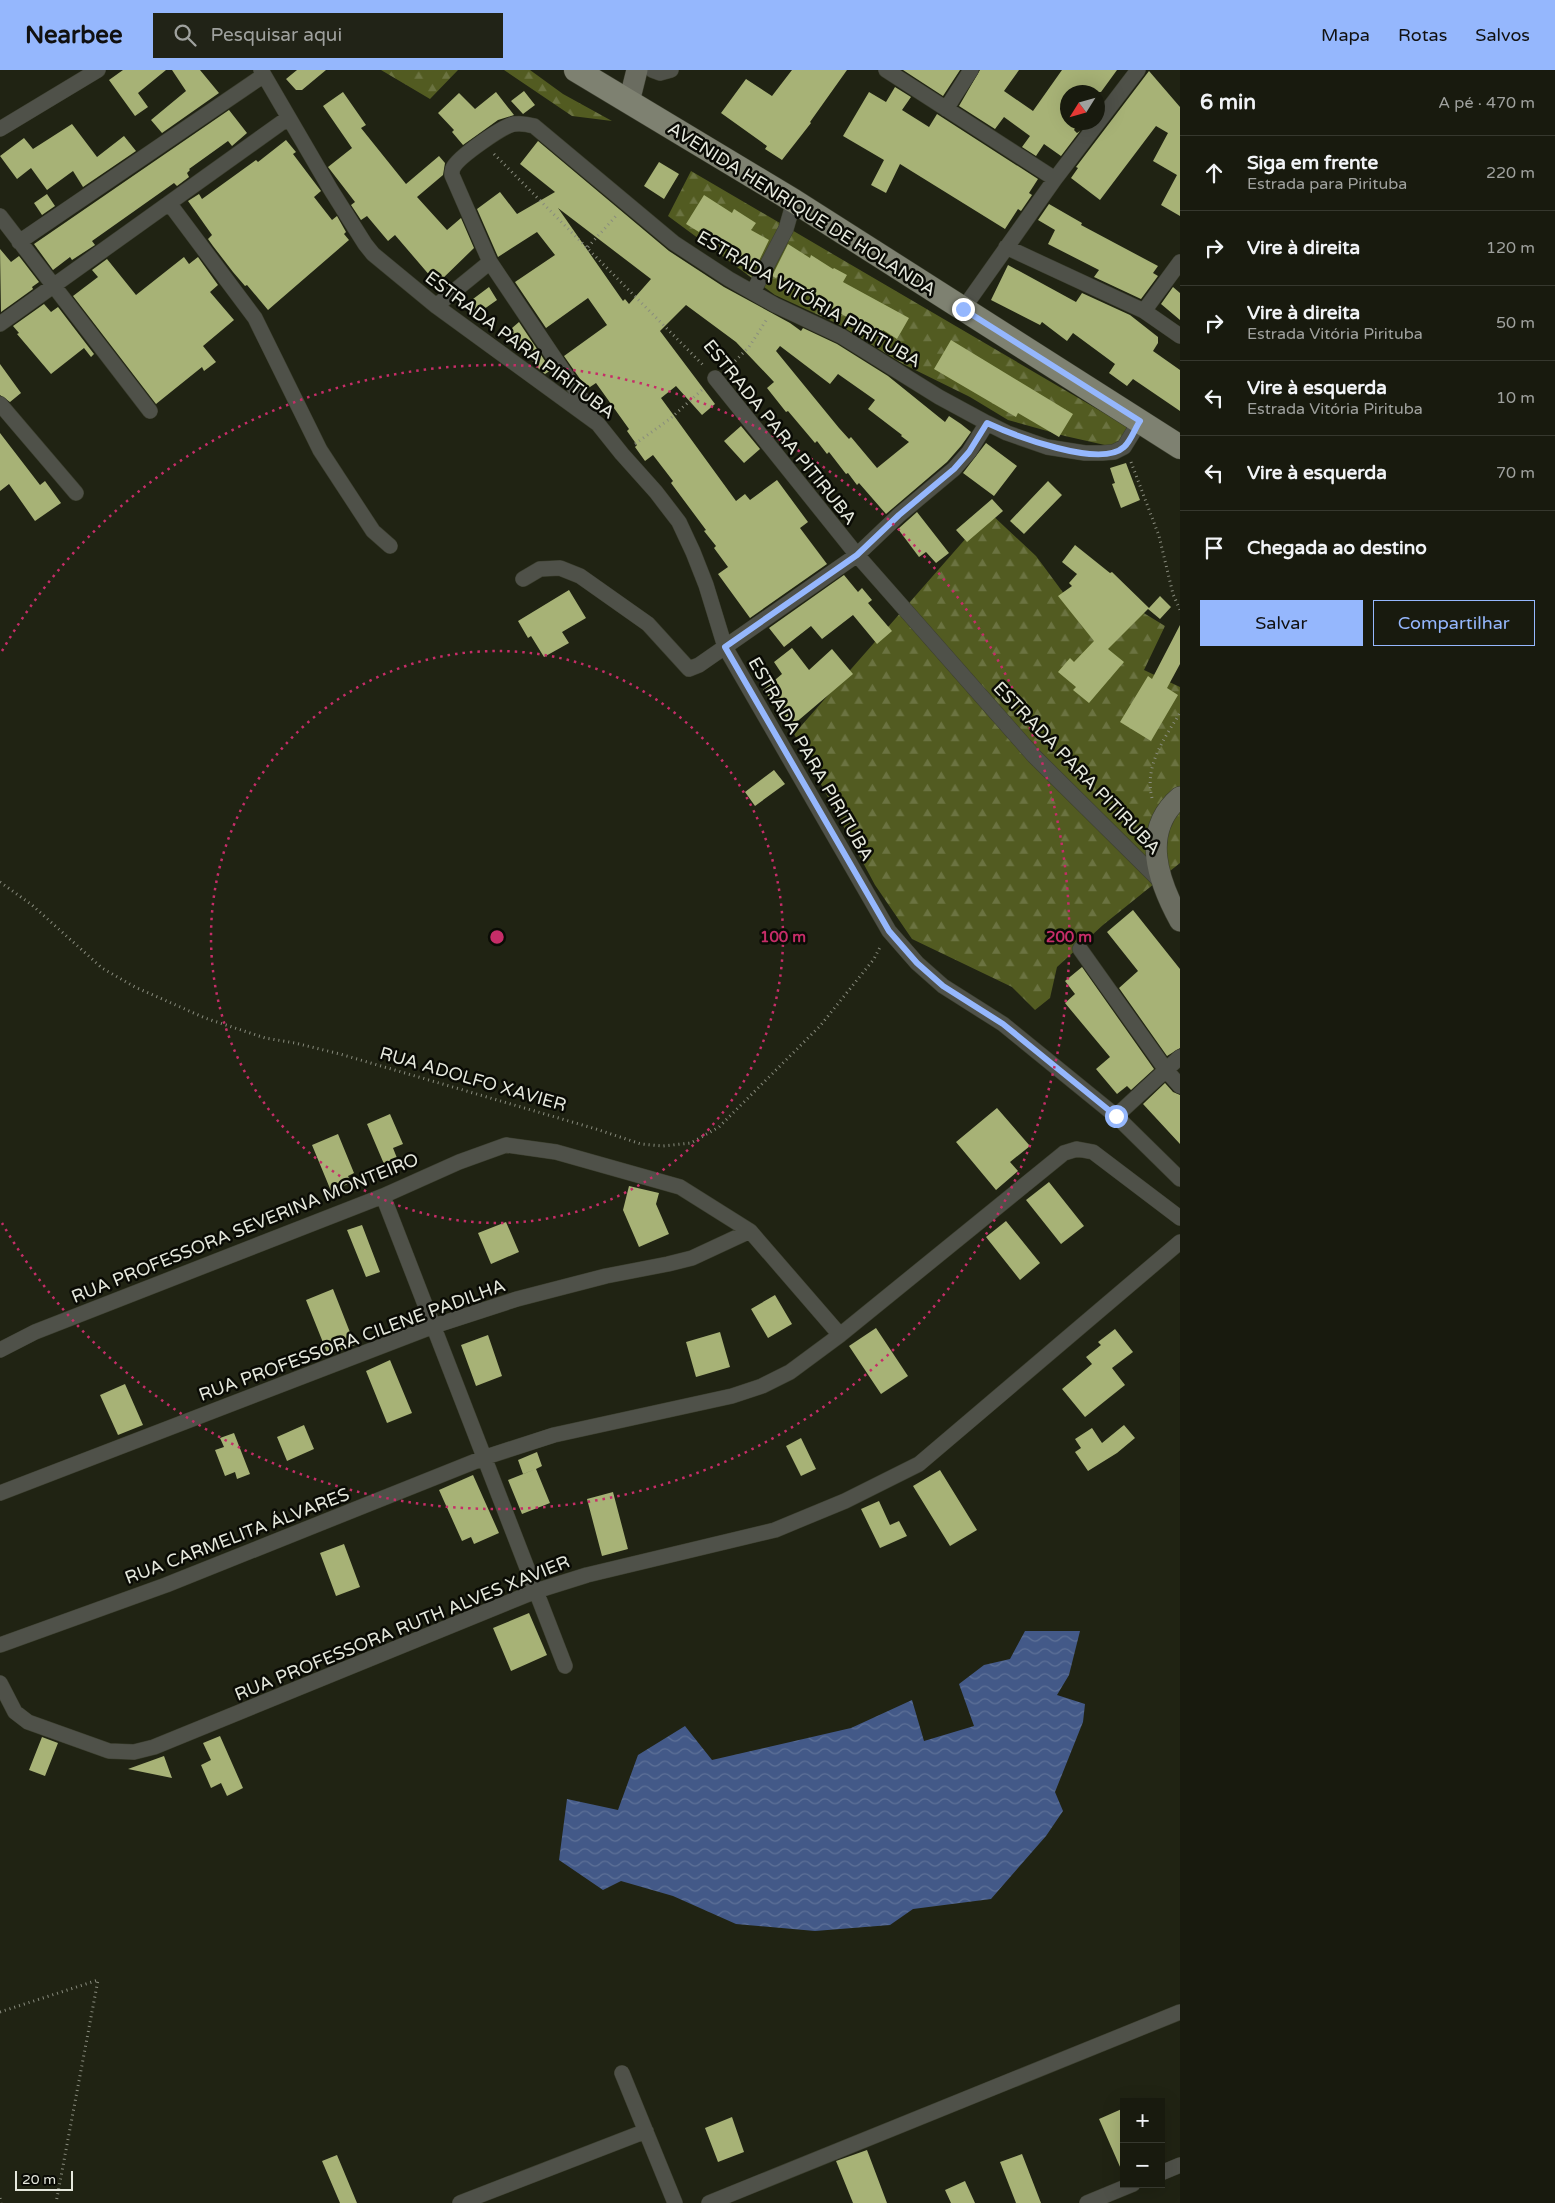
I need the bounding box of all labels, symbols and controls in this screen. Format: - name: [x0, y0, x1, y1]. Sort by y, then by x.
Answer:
- search box: [153, 13, 503, 58]
- text: Nearbee: [25, 21, 123, 50]
- icon: search: [171, 21, 199, 49]
- text: Pesquisar aqui: [211, 24, 342, 46]
- text: Mapa: [1321, 24, 1370, 46]
- text: Rotas: [1398, 24, 1447, 46]
- text: Salvos: [1475, 24, 1530, 46]
- north arrow: [1060, 85, 1105, 130]
- text: 6 min: [1200, 90, 1256, 115]
- text: A pé · 470 m: [1438, 93, 1535, 113]
- street label: AVENIDA HENRIQUE DE HOLANDA: [664, 117, 940, 301]
- text: Siga em frente: [1247, 152, 1378, 174]
- icon: ahead: [1200, 159, 1228, 187]
- text: 220 m: [1486, 163, 1535, 183]
- text: Estrada para Pirituba: [1247, 174, 1407, 194]
- street label: ESTRADA VITÓRIA PIRITUBA: [693, 226, 925, 372]
- icon: right: [1200, 234, 1228, 262]
- text: Vire à direita: [1247, 237, 1360, 259]
- text: 120 m: [1486, 238, 1535, 258]
- street label: ESTRADA PARA PIRITUBA: [421, 266, 619, 424]
- route end: [952, 298, 975, 321]
- text: Vire à direita: [1247, 302, 1360, 324]
- icon: right: [1200, 309, 1228, 337]
- text: 50 m: [1496, 313, 1535, 333]
- text: Estrada Vitória Pirituba: [1247, 324, 1423, 344]
- street label: ESTRADA PARA PITIRUBA: [699, 335, 861, 529]
- text: Vire à esquerda: [1247, 377, 1387, 399]
- icon: left: [1200, 384, 1228, 412]
- text: 10 m: [1496, 388, 1535, 408]
- text: Estrada Vitória Pirituba: [1247, 399, 1423, 419]
- icon: left: [1200, 459, 1228, 487]
- text: Vire à esquerda: [1247, 462, 1387, 484]
- text: 70 m: [1496, 463, 1535, 483]
- icon: arrive: [1200, 534, 1228, 562]
- text: Chegada ao destino: [1247, 537, 1427, 559]
- button: Salvar: [1200, 600, 1363, 646]
- button: Compartilhar: [1373, 600, 1535, 646]
- street label: ESTRADA PARA PIRITUBA: [744, 653, 878, 865]
- street label: ESTRADA PARA PITIRUBA: [989, 677, 1165, 859]
- centre of rings: [488, 928, 506, 946]
- text: 100 m: [760, 928, 806, 946]
- text: 200 m: [1046, 928, 1092, 946]
- street label: RUA ADOLFO XAVIER: [377, 1042, 569, 1116]
- route start: [1105, 1105, 1128, 1128]
- street label: RUA PROFESSORA SEVERINA MONTEIRO: [68, 1148, 422, 1308]
- street label: RUA PROFESSORA CILENE PADILHA: [196, 1274, 508, 1406]
- street label: RUA CARMELITA ÁLVARES: [122, 1483, 352, 1589]
- street label: RUA PROFESSORA RUTH ALVES XAVIER: [231, 1550, 573, 1706]
- map controls: [1120, 2098, 1165, 2188]
- button: +: [1120, 2098, 1165, 2143]
- button: −: [1120, 2143, 1165, 2188]
- scale bar: [15, 2168, 72, 2191]
- text: 20 m: [22, 2171, 56, 2188]

